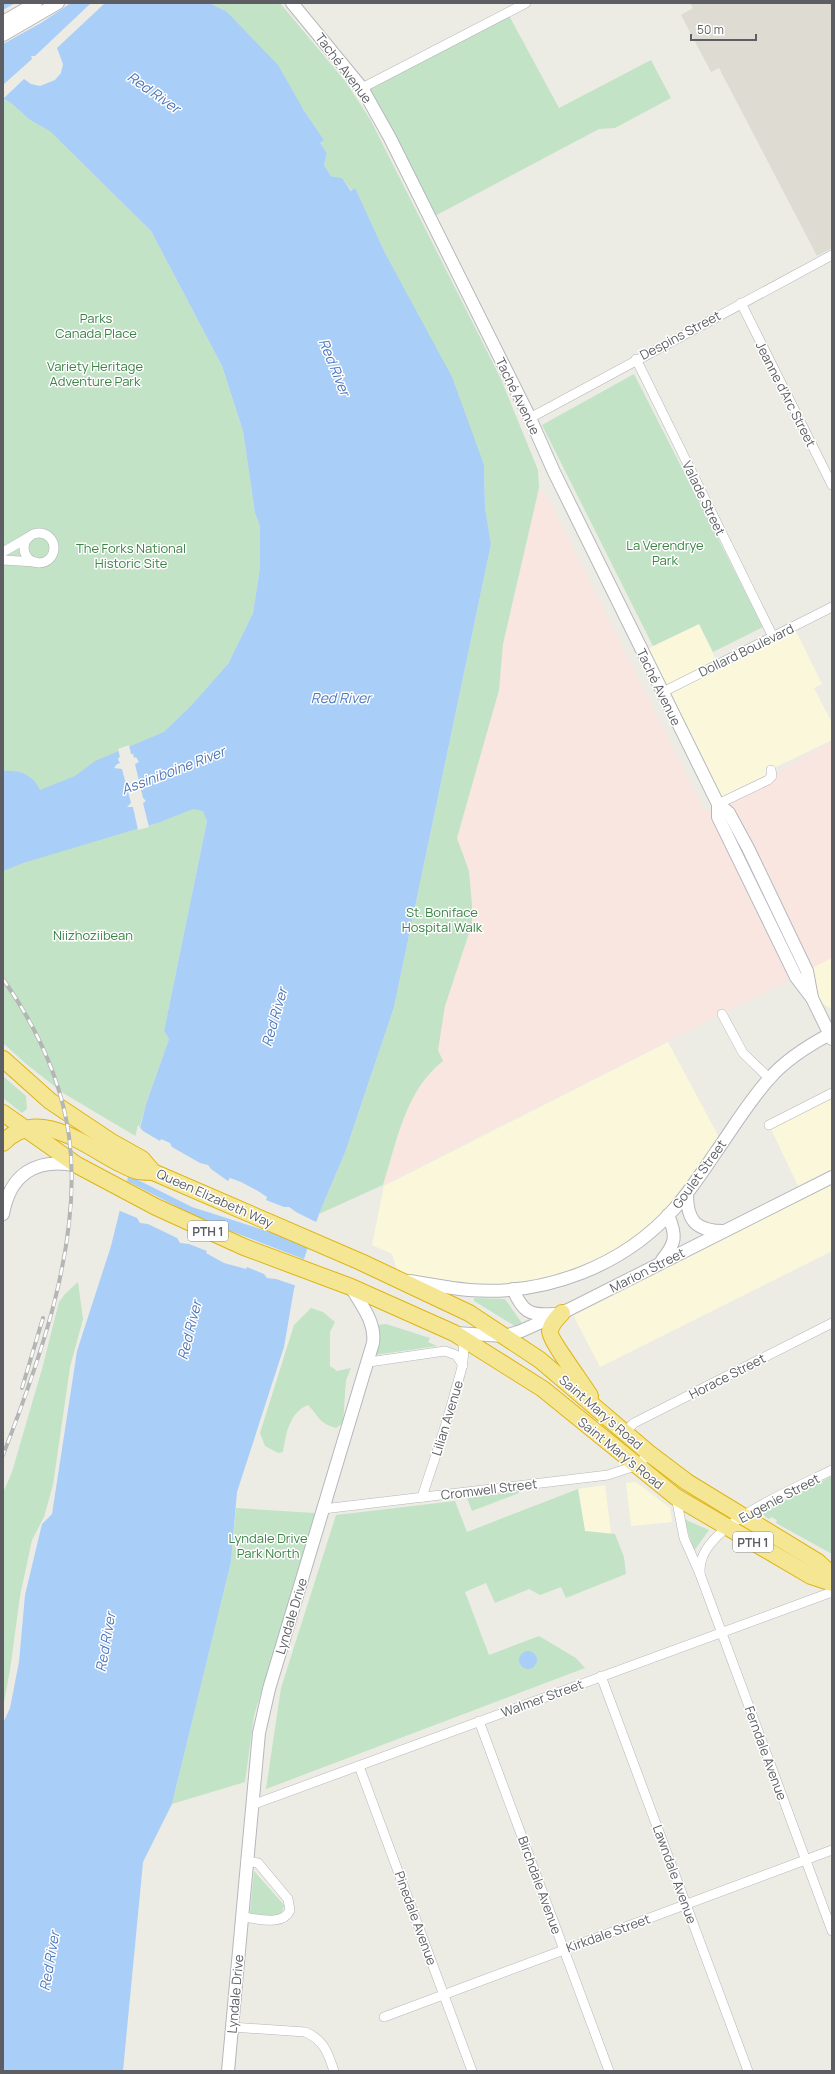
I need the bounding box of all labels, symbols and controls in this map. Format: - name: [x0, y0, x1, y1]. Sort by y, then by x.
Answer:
- scale bar: [691, 16, 756, 42]
- text: 50 m: [697, 21, 724, 38]
- street label: Taché Avenue: [312, 29, 377, 107]
- water label: Red River: [124, 67, 186, 118]
- street label: Despins Street: [636, 306, 724, 364]
- park label: Parks Canada Place: [55, 309, 137, 342]
- water label: Red River: [315, 336, 356, 400]
- street label: Jeanne d’Arc Street: [752, 338, 820, 450]
- street label: Taché Avenue: [492, 354, 545, 438]
- park label: Variety Heritage Adventure Park: [47, 357, 144, 390]
- street label: Valade Street: [678, 458, 730, 538]
- park label: La Verendrye Park: [626, 536, 704, 569]
- park label: The Forks National Historic Site: [76, 539, 186, 572]
- street label: Dollard Boulevard: [695, 619, 797, 681]
- street label: Taché Avenue: [633, 645, 686, 729]
- water label: Red River: [311, 688, 373, 707]
- water label: Assiniboine River: [118, 741, 229, 799]
- park label: St. Boniface Hospital Walk: [402, 903, 483, 936]
- park label: Niizhoziibean: [53, 926, 133, 944]
- water label: Red River: [257, 984, 292, 1049]
- street label: Goulet Street: [668, 1136, 730, 1212]
- street label: Queen Elizabeth Way: [154, 1164, 276, 1232]
- road number: PTH 1: [188, 1221, 228, 1241]
- street label: Marion Street: [606, 1243, 688, 1297]
- water label: Red River: [172, 1297, 206, 1362]
- street label: Horace Street: [686, 1349, 768, 1403]
- street label: Saint Mary's Road: [555, 1371, 647, 1453]
- street label: Lilian Avenue: [427, 1378, 467, 1458]
- street label: Saint Mary’s Road: [574, 1413, 668, 1493]
- street label: Eugenie Street: [735, 1469, 823, 1527]
- street label: Cromwell Street: [440, 1474, 538, 1504]
- park label: Lyndale Drive Park North: [228, 1529, 308, 1562]
- road number: PTH 1: [733, 1532, 773, 1552]
- street label: Lyndale Drive: [271, 1575, 311, 1656]
- water label: Red River: [90, 1609, 120, 1673]
- street label: Walmer Street: [499, 1675, 585, 1721]
- street label: Ferndale Avenue: [741, 1703, 792, 1803]
- street label: Lawndale Avenue: [649, 1822, 701, 1926]
- street label: Birchdale Avenue: [514, 1833, 566, 1937]
- street label: Pinedale Avenue: [391, 1868, 441, 1968]
- street label: Kirkdale Street: [564, 1909, 652, 1957]
- water label: Red River: [34, 1928, 64, 1992]
- street label: Lyndale Drive: [223, 1953, 247, 2034]

